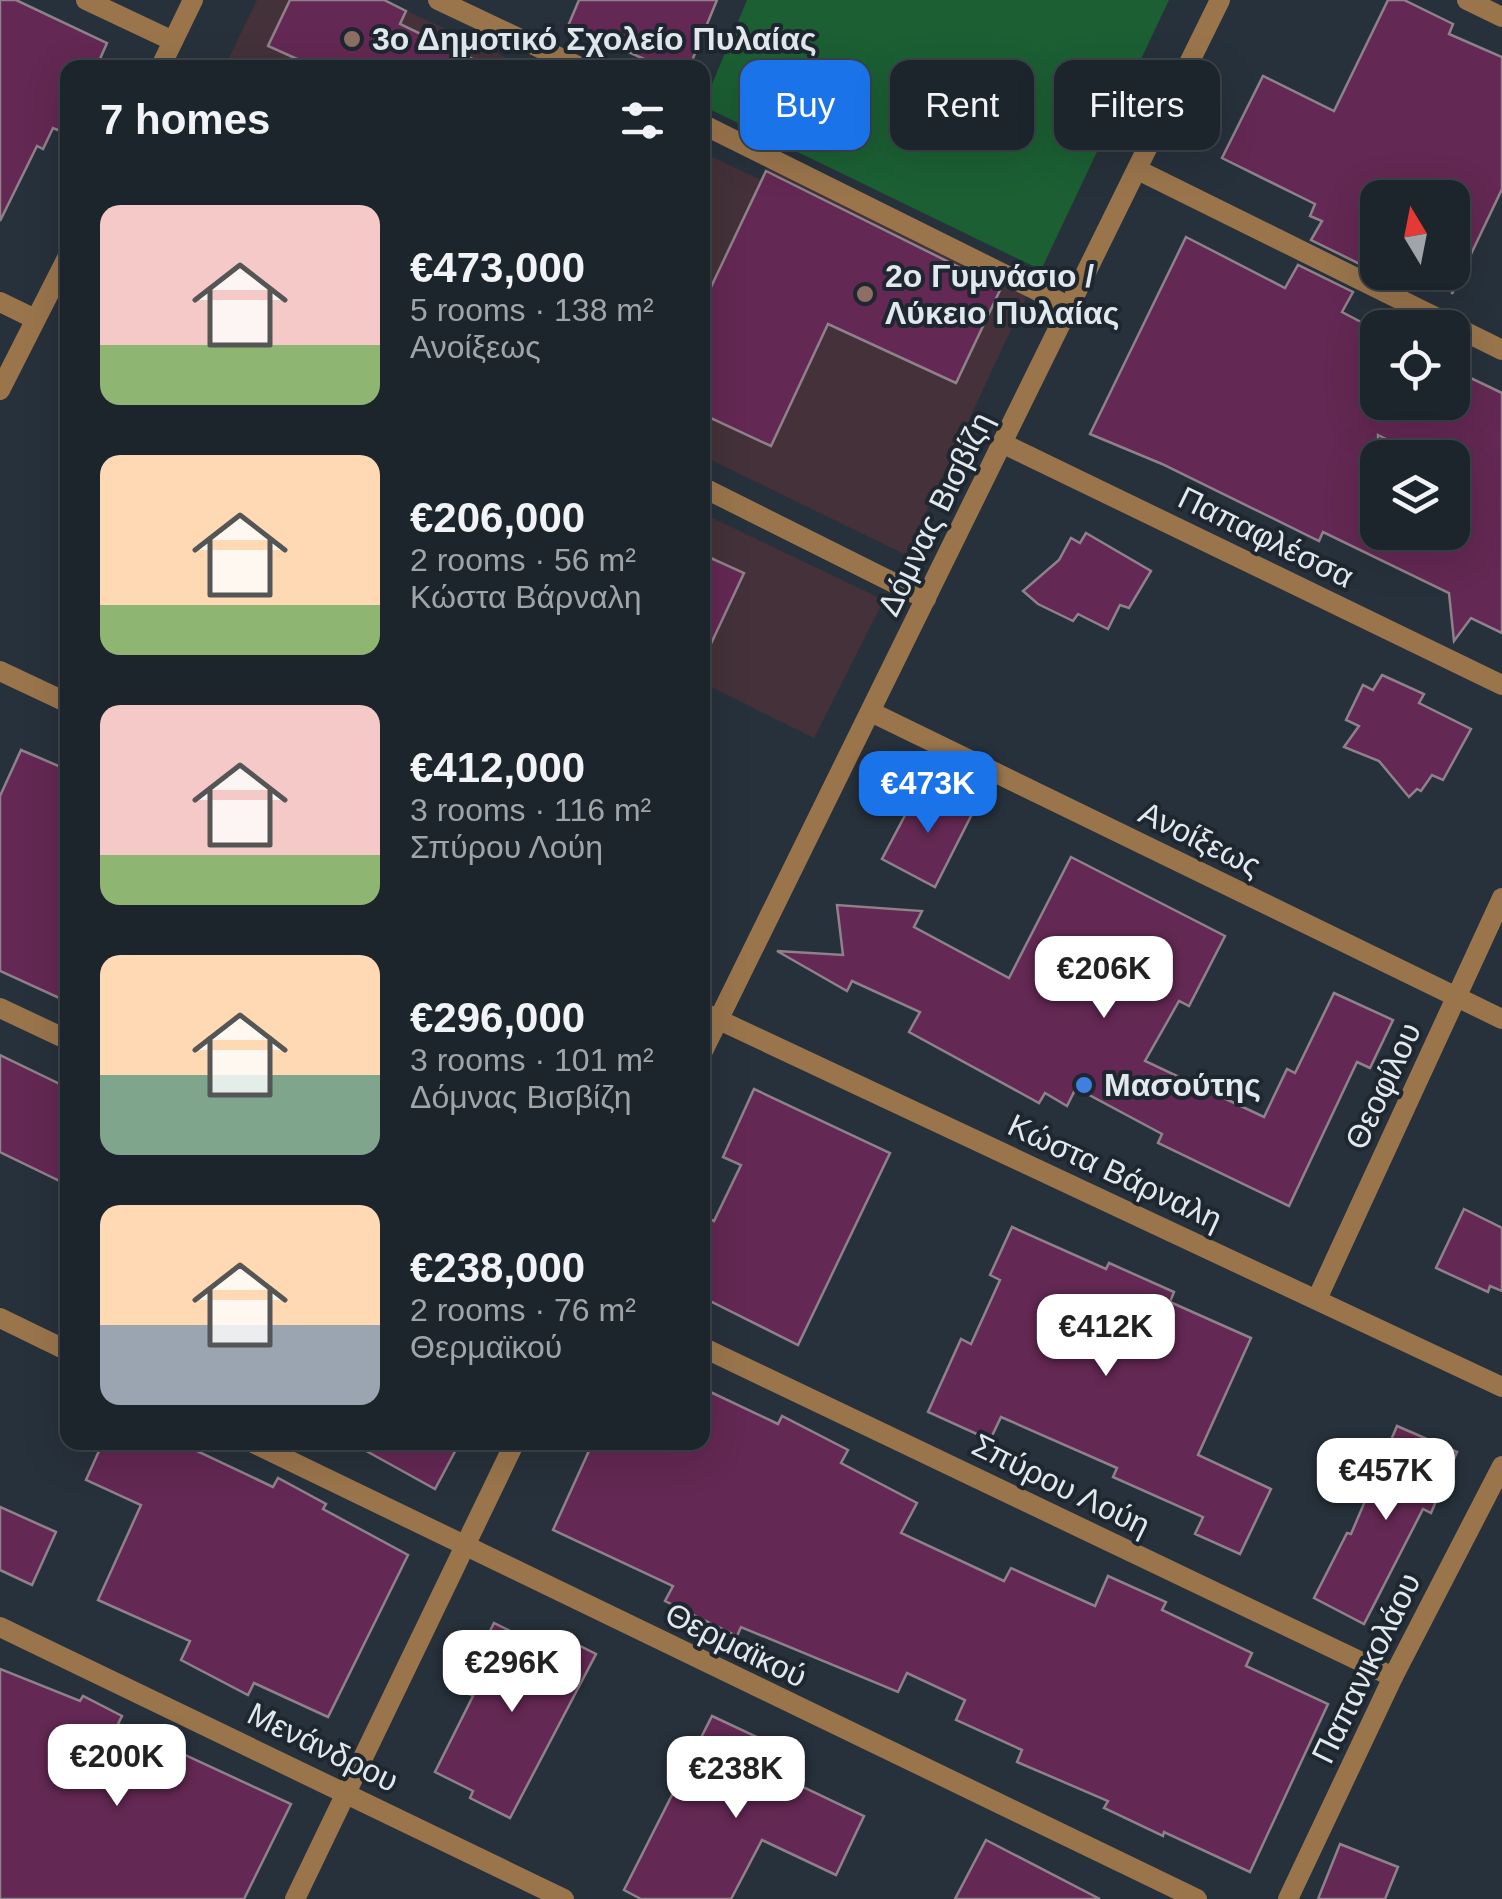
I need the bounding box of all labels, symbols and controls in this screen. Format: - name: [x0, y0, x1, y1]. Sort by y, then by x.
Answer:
- place label: 3ο Δημοτικό Σχολείο Πυλαίας: [372, 21, 817, 57]
- marker: 3ο Δημοτικό Σχολείο Πυλαίας: [341, 28, 363, 50]
- chip: Buy: [740, 60, 870, 150]
- chip: Rent: [890, 60, 1034, 150]
- chip: Filters: [1054, 60, 1220, 150]
- icon: filters: [615, 93, 670, 148]
- text: 7 homes: [100, 96, 270, 143]
- north arrow: [1360, 180, 1470, 290]
- map controls: [1360, 180, 1470, 550]
- text: €473,000: [410, 244, 585, 291]
- icon: home: [180, 245, 300, 365]
- place label: 2o Γυμνάσιο / Λύκειο Πυλαίας: [885, 258, 1119, 331]
- marker: 2o Γυμνάσιο / Λύκειο Πυλαίας: [854, 283, 876, 305]
- text: 5 rooms · 138 m²: [410, 292, 654, 328]
- button: locate: [1360, 310, 1470, 420]
- text: Ανοίξεως: [410, 329, 541, 365]
- street label: Δόμνας Βισβίζη: [870, 407, 1000, 621]
- button: layers: [1360, 440, 1470, 550]
- street label: Παπαφλέσσα: [1173, 479, 1359, 595]
- text: €206,000: [410, 494, 585, 541]
- icon: home: [180, 495, 300, 615]
- text: 2 rooms · 56 m²: [410, 542, 636, 578]
- text: Κώστα Βάρναλη: [410, 579, 642, 615]
- text: €412,000: [410, 744, 585, 791]
- icon: home: [180, 745, 300, 865]
- pin: €473K: [858, 751, 998, 836]
- text: €473K: [881, 765, 975, 801]
- text: 3 rooms · 116 m²: [410, 792, 651, 828]
- street label: Ανοίξεως: [1133, 794, 1267, 884]
- text: Σπύρου Λούη: [410, 829, 603, 865]
- pin: €206K: [1034, 936, 1174, 1021]
- text: €206K: [1057, 950, 1151, 986]
- text: €296,000: [410, 994, 585, 1041]
- icon: home: [180, 995, 300, 1115]
- street label: Θεοφίλου: [1338, 1017, 1428, 1155]
- text: 3 rooms · 101 m²: [410, 1042, 654, 1078]
- place label: Μασούτης: [1104, 1067, 1261, 1103]
- marker: Μασούτης: [1073, 1074, 1095, 1096]
- text: Δόμνας Βισβίζη: [410, 1079, 631, 1115]
- street label: Κώστα Βάρναλη: [1002, 1107, 1228, 1237]
- text: €238,000: [410, 1244, 585, 1291]
- icon: home: [180, 1245, 300, 1365]
- text: 2 rooms · 76 m²: [410, 1292, 636, 1328]
- pin: €412K: [1036, 1294, 1176, 1379]
- text: €412K: [1059, 1308, 1153, 1344]
- text: Θερμαϊκού: [410, 1329, 562, 1365]
- street label: Σπύρου Λούη: [966, 1427, 1156, 1543]
- pin: €457K: [1316, 1438, 1456, 1523]
- text: €457K: [1339, 1452, 1433, 1488]
- street label: Παπανικολάου: [1304, 1567, 1428, 1769]
- street label: Θερμαϊκού: [660, 1595, 812, 1695]
- pin: €296K: [442, 1630, 582, 1715]
- text: €296K: [465, 1644, 559, 1680]
- street label: Μενάνδρου: [242, 1695, 404, 1799]
- pin: €200K: [47, 1724, 187, 1809]
- pin: €238K: [666, 1736, 806, 1821]
- text: €200K: [70, 1738, 164, 1774]
- text: €238K: [689, 1750, 783, 1786]

